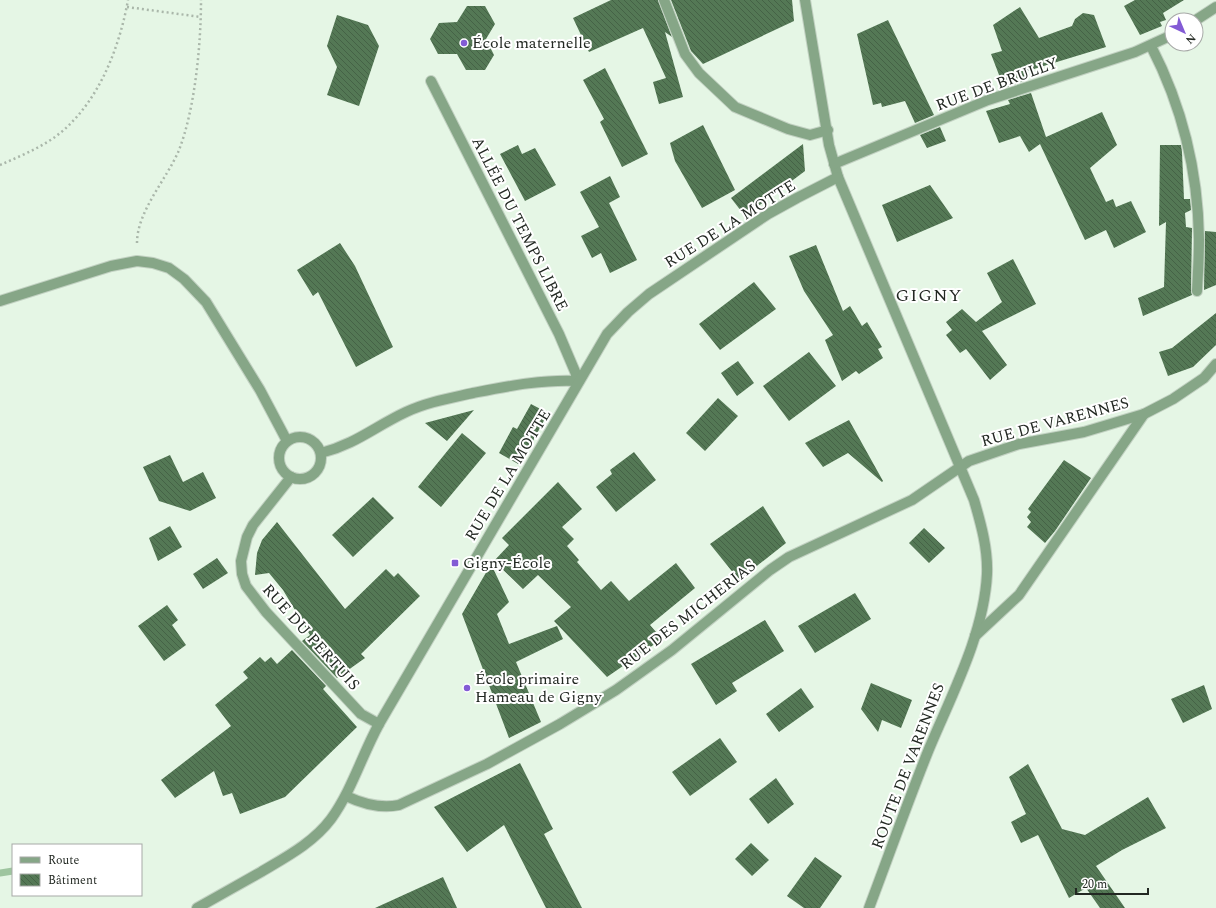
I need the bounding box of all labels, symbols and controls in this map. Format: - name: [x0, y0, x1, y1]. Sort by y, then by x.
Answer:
- north arrow: [1164, 12, 1204, 52]
- text: N: [1181, 30, 1200, 48]
- place label: École maternelle: [472, 31, 591, 55]
- marker: École maternelle: [459, 38, 469, 48]
- street label: RUE DE BRULLY: [932, 51, 1062, 117]
- street label: ALLÉE DU TEMPS LIBRE: [466, 133, 574, 315]
- street label: RUE DE LA MOTTE: [660, 174, 800, 274]
- district label: GIGNY: [896, 282, 962, 309]
- street label: RUE DE VARENNES: [978, 391, 1132, 453]
- street label: RUE DE LA MOTTE: [459, 404, 557, 546]
- place label: Gigny-École: [463, 551, 551, 575]
- street label: RUE DES MICHERIAS: [615, 554, 761, 676]
- marker: Gigny-École: [450, 558, 460, 568]
- street label: RUE DU PERTUIS: [256, 578, 366, 696]
- place label: École primaire Hameau de Gigny: [475, 667, 603, 709]
- street label: ROUTE DE VARENNES: [865, 680, 951, 852]
- marker: École primaire Hameau de Gigny: [462, 683, 472, 693]
- legend: [12, 844, 142, 896]
- text: Route: [48, 851, 79, 870]
- scale bar: [1076, 870, 1148, 896]
- text: Bâtiment: [48, 871, 97, 890]
- text: 20 m: [1082, 875, 1107, 894]

